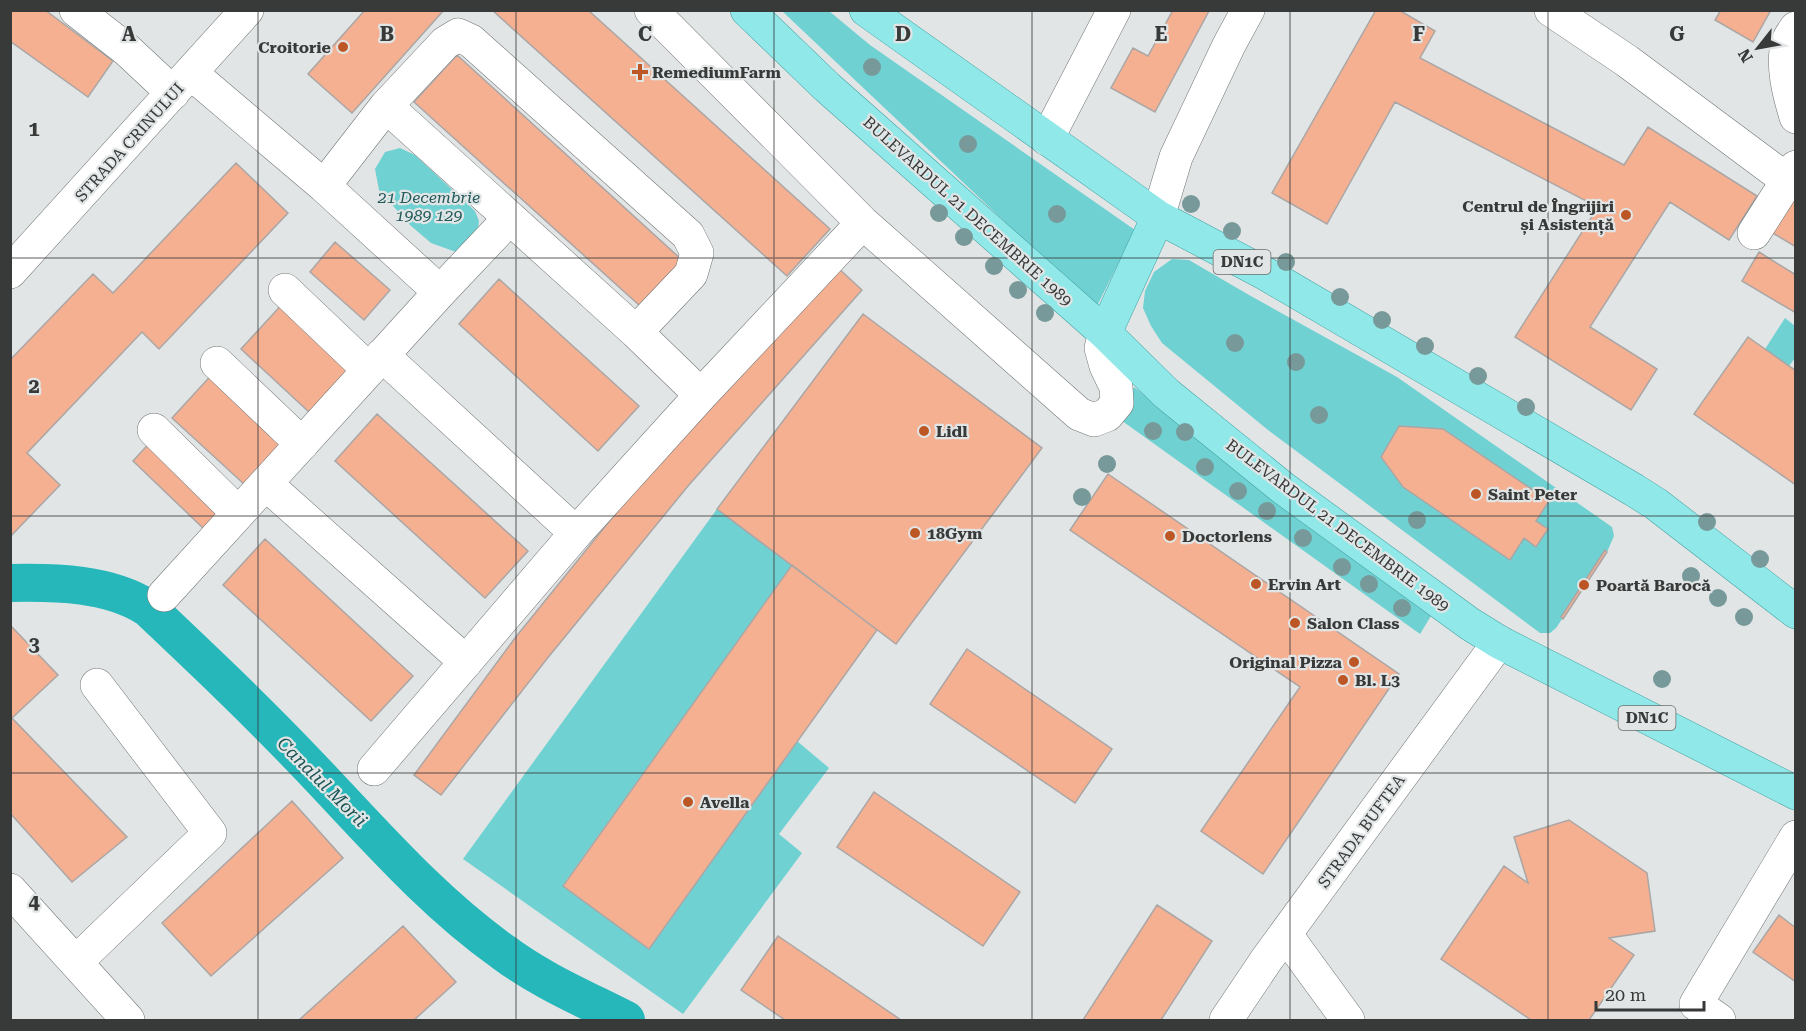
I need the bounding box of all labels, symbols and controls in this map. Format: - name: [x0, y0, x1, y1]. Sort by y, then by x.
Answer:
- north arrow: [1728, 18, 1788, 78]
- text: A: [122, 22, 137, 46]
- text: B: [380, 22, 394, 46]
- text: C: [638, 22, 652, 46]
- text: D: [895, 22, 911, 46]
- text: E: [1155, 22, 1168, 46]
- text: F: [1413, 22, 1425, 46]
- text: G: [1669, 22, 1685, 46]
- place label: Croitorie: [258, 38, 331, 57]
- marker: Croitorie: [336, 40, 350, 54]
- text: N: [1734, 45, 1757, 66]
- place label: RemediumFarm: [652, 63, 781, 82]
- marker: RemediumFarm: [633, 65, 647, 79]
- street label: STRADA CRINULUI: [71, 79, 188, 206]
- street label: BULEVARDUL 21 DECEMBRIE 1989: [859, 112, 1076, 310]
- text: 1: [28, 117, 40, 141]
- park label: 21 Decembrie 1989 129: [377, 188, 480, 225]
- place label: Centrul de Îngrijiri și Asistență: [1462, 197, 1615, 235]
- marker: Centrul de Îngrijiri și Asistență: [1619, 208, 1633, 222]
- road number: DN1C: [1214, 250, 1270, 274]
- text: 2: [28, 374, 40, 398]
- place label: Lidl: [936, 422, 968, 441]
- marker: Lidl: [917, 424, 931, 438]
- street label: BULEVARDUL 21 DECEMBRIE 1989: [1222, 435, 1453, 616]
- place label: Saint Peter: [1488, 485, 1577, 504]
- marker: Saint Peter: [1469, 487, 1483, 501]
- place label: 18Gym: [927, 524, 983, 543]
- marker: 18Gym: [908, 526, 922, 540]
- place label: Doctorlens: [1182, 527, 1272, 546]
- marker: Doctorlens: [1163, 529, 1177, 543]
- place label: Ervin Art: [1268, 575, 1342, 594]
- place label: Poartă Barocă: [1596, 576, 1711, 595]
- marker: Ervin Art: [1249, 577, 1263, 591]
- marker: Poartă Barocă: [1577, 578, 1591, 592]
- place label: Salon Class: [1307, 614, 1400, 633]
- marker: Salon Class: [1288, 616, 1302, 630]
- text: 3: [28, 632, 40, 656]
- place label: Original Pizza: [1229, 653, 1343, 672]
- marker: Original Pizza: [1347, 655, 1361, 669]
- place label: Bl. L3: [1355, 671, 1400, 690]
- marker: Bl. L3: [1336, 673, 1350, 687]
- road number: DN1C: [1618, 706, 1676, 730]
- water label: Canalul Morii: [273, 733, 372, 831]
- street label: STRADA BUFTEA: [1314, 770, 1409, 892]
- place label: Avella: [700, 793, 750, 812]
- marker: Avella: [681, 795, 695, 809]
- text: 4: [28, 890, 40, 914]
- scale bar: [1596, 974, 1704, 1012]
- text: 20 m: [1605, 984, 1646, 1005]

